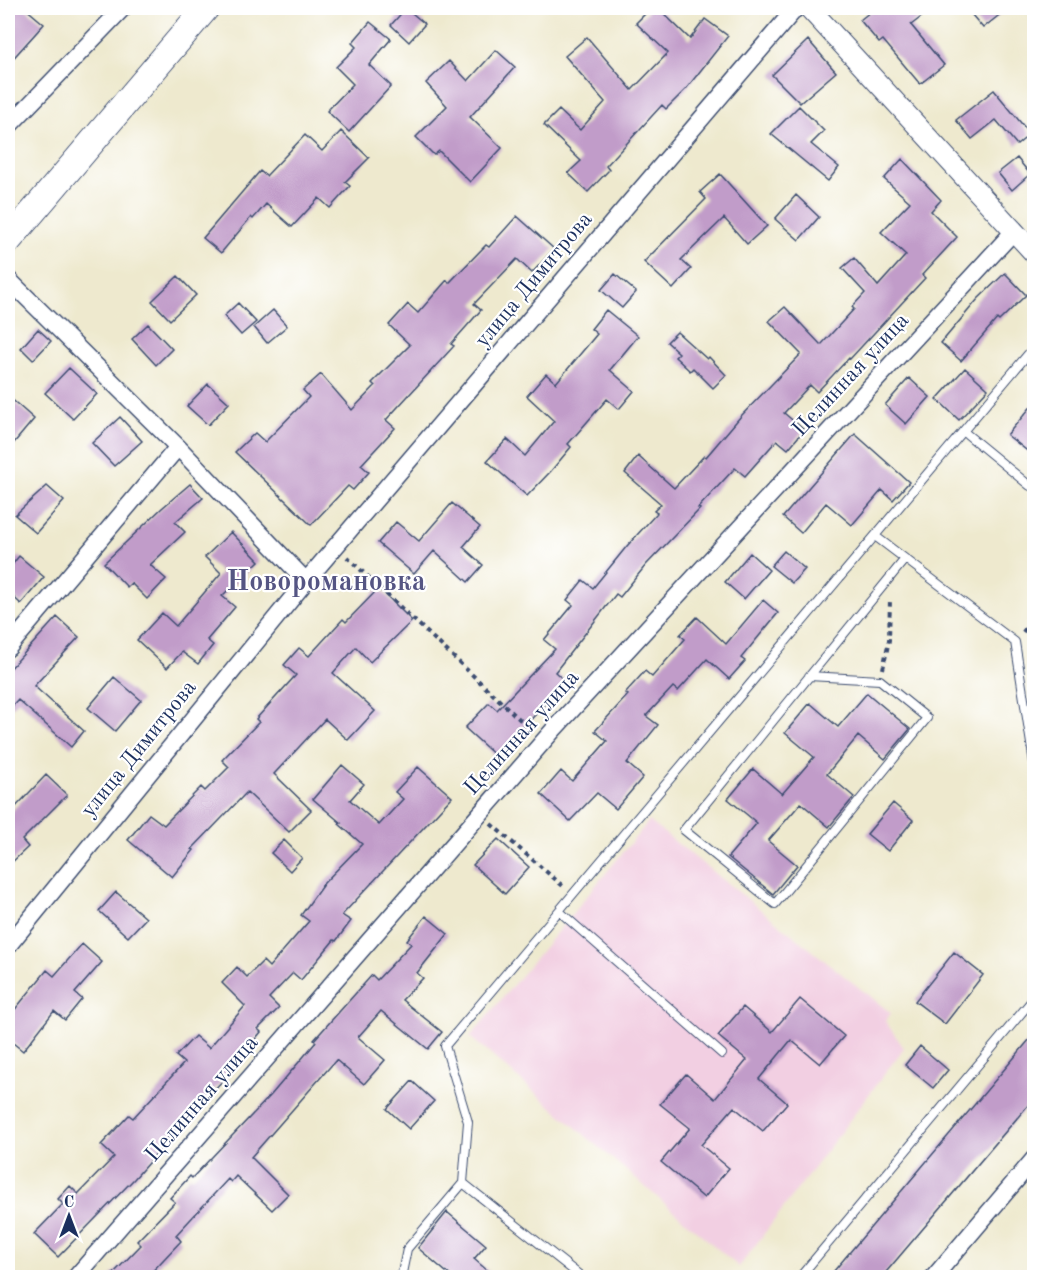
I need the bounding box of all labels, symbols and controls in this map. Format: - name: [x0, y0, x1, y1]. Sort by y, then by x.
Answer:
- street label: улица Димитрова: [471, 208, 597, 352]
- street label: Целинная улица: [789, 309, 914, 441]
- district label: Новоромановка: [226, 569, 426, 597]
- street label: Целинная улица: [460, 666, 584, 800]
- street label: улица Димитрова: [77, 676, 201, 822]
- street label: Целинная улица: [141, 1032, 263, 1166]
- north arrow: [39, 1186, 99, 1246]
- text: С: [64, 1195, 74, 1211]

